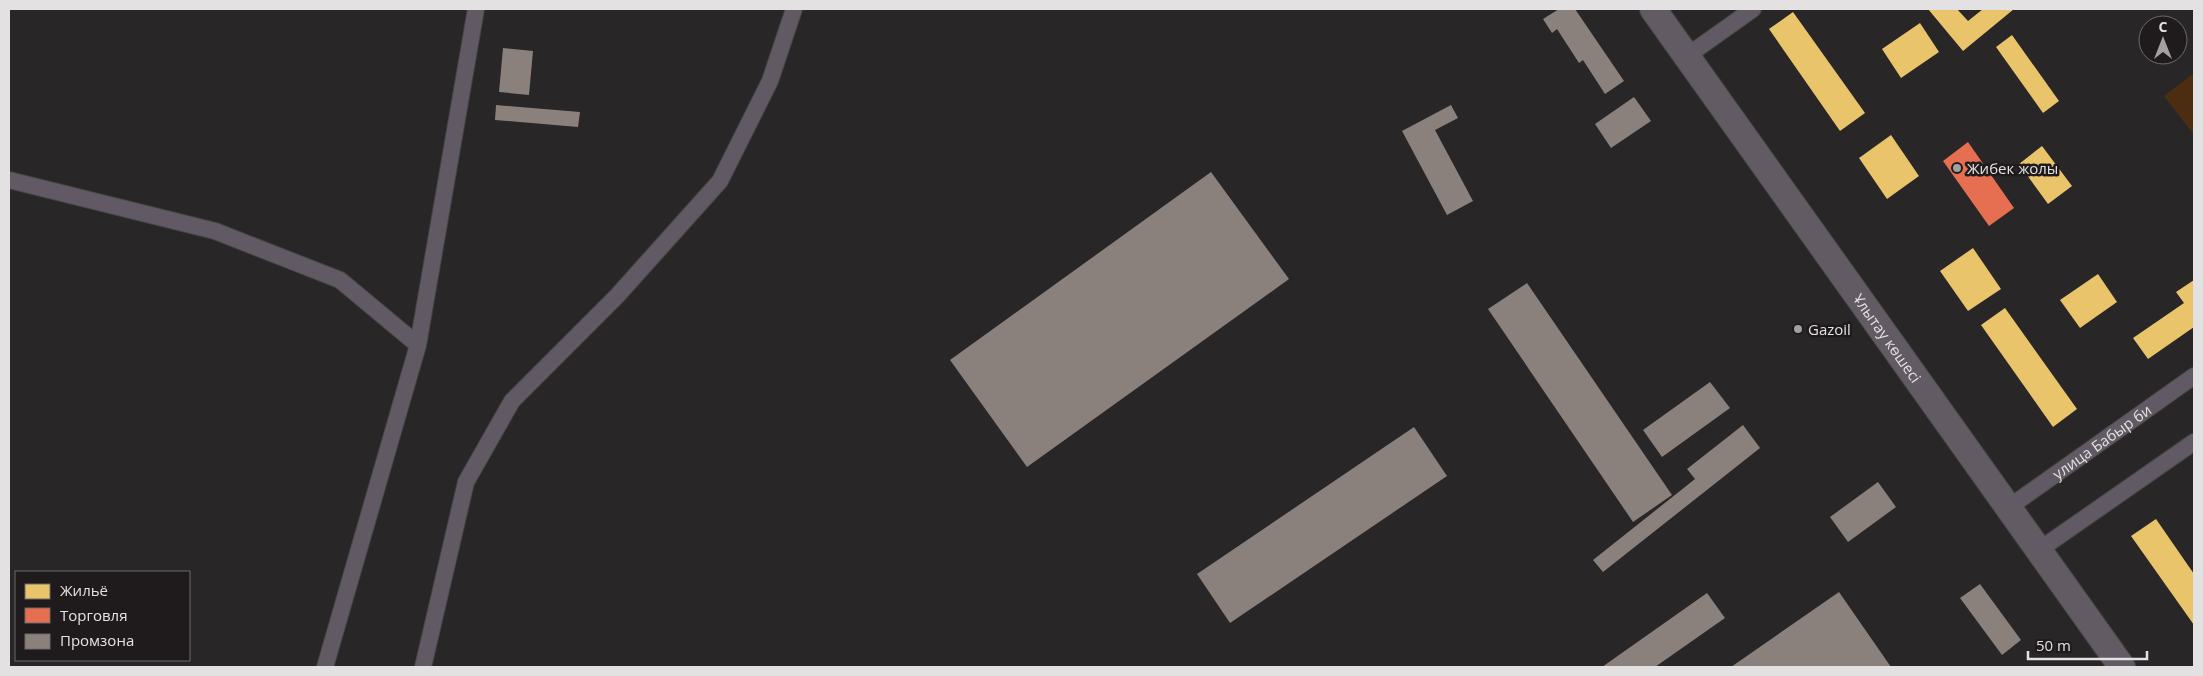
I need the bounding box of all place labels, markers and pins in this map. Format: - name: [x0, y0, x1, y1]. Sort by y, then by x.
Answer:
- place label: Жибек жолы: [1967, 158, 2058, 178]
- marker: Жибек жолы: [1951, 162, 1963, 174]
- place label: Gazoil: [1808, 319, 1851, 339]
- marker: Gazoil: [1792, 323, 1804, 335]

